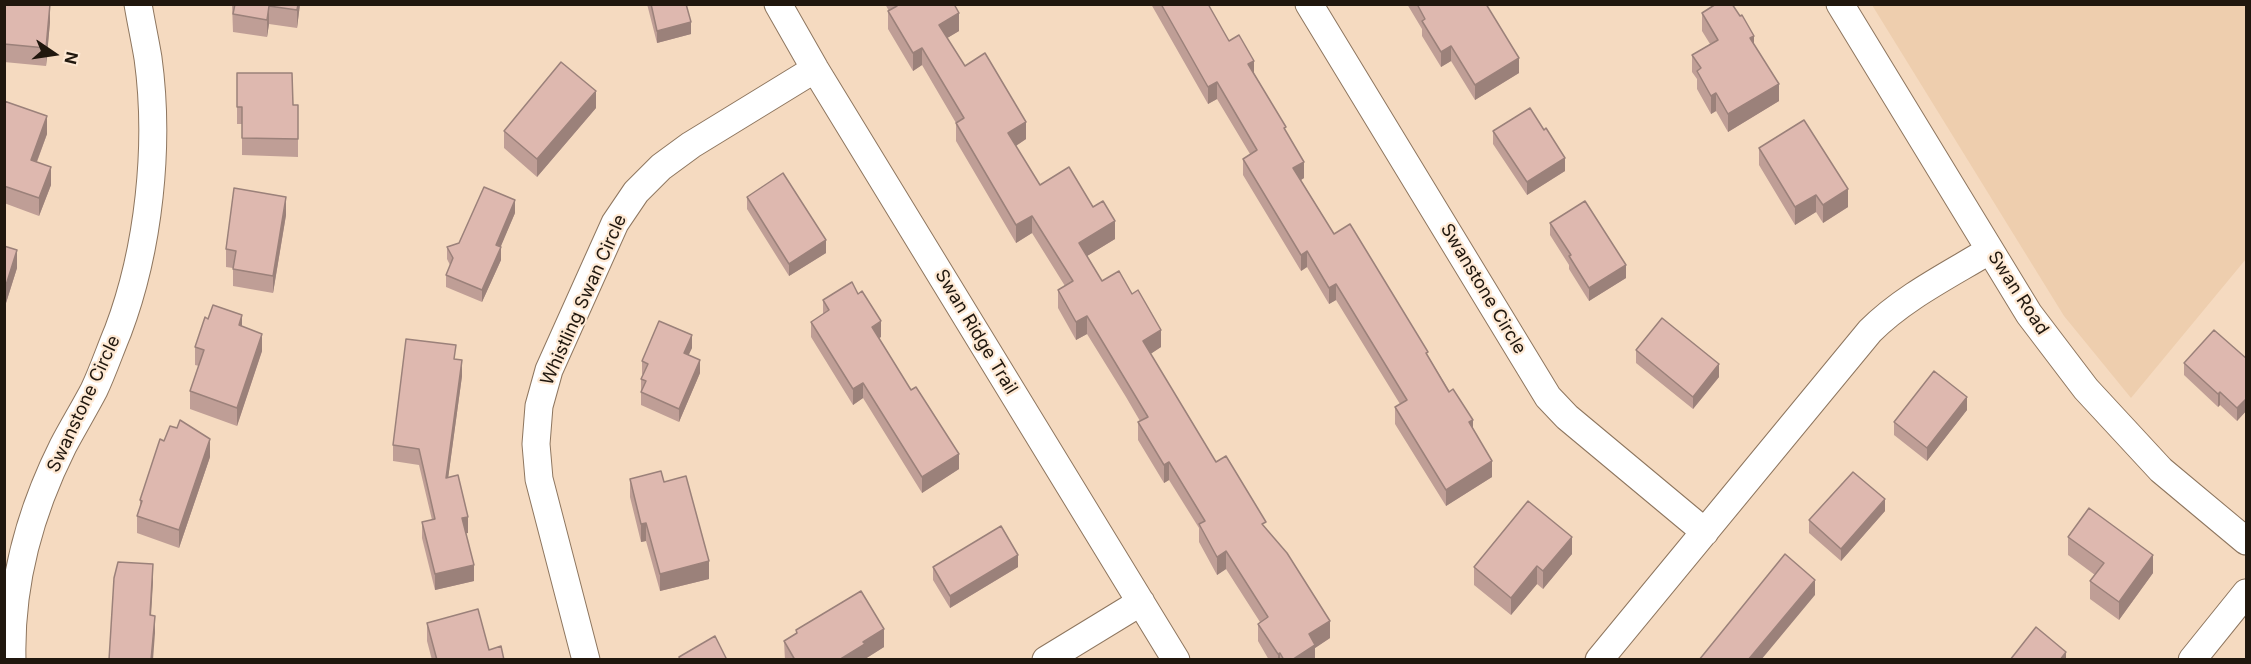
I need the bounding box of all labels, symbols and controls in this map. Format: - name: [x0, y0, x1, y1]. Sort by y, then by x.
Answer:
- north arrow: [24, 24, 84, 84]
- text: N: [60, 50, 83, 66]
- street label: Whistling Swan Circle: [537, 211, 631, 389]
- street label: Swanstone Circle: [1436, 220, 1530, 358]
- street label: Swan Road: [1983, 247, 2053, 339]
- street label: Swan Ridge Trail: [930, 266, 1022, 398]
- street label: Swanstone Circle: [43, 332, 125, 476]

